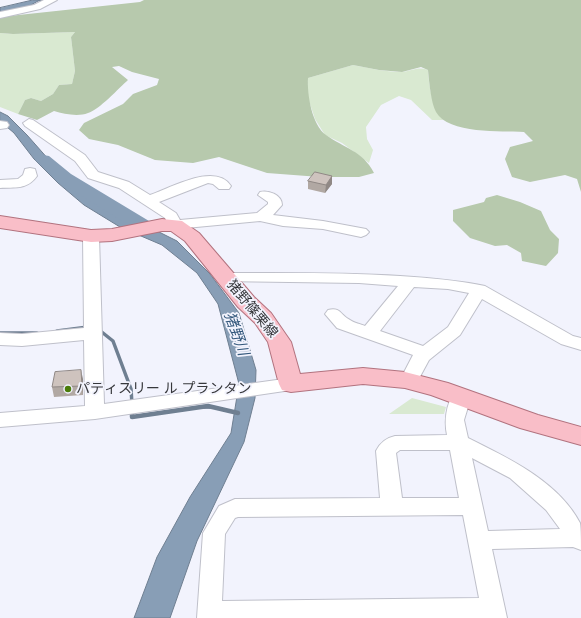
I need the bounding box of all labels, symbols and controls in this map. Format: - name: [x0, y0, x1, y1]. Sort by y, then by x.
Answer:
- street label: 猪野篠栗線: [223, 277, 281, 341]
- water label: 猪野川: [220, 310, 252, 358]
- place label: パティスリー ル プランタン: [76, 381, 251, 397]
- marker: パティスリー ル プランタン: [63, 384, 73, 394]

